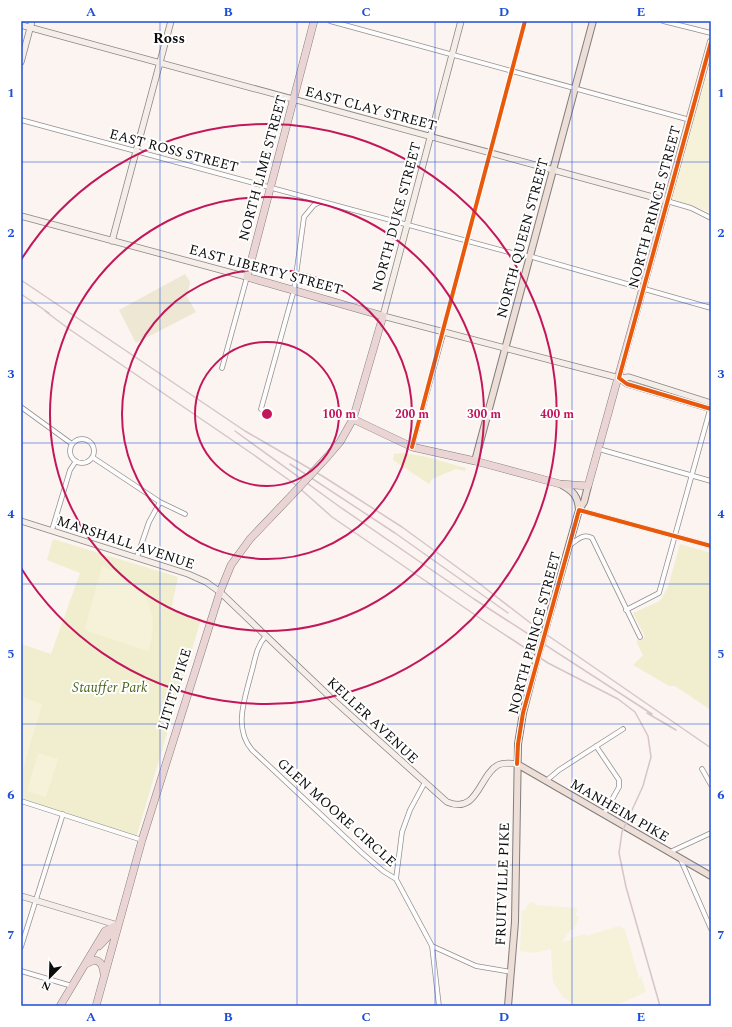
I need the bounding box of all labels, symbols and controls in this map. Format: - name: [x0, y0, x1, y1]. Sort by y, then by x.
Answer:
- text: A: [86, 2, 96, 22]
- text: B: [223, 2, 233, 22]
- text: C: [361, 2, 371, 22]
- text: D: [499, 2, 509, 22]
- text: E: [637, 2, 646, 22]
- district label: Ross: [153, 27, 185, 50]
- street label: EAST CLAY STREET: [303, 81, 439, 136]
- text: 1: [7, 83, 15, 103]
- text: 1: [717, 83, 725, 103]
- street label: NORTH LIME STREET: [233, 93, 292, 243]
- street label: EAST ROSS STREET: [107, 123, 241, 178]
- street label: NORTH PRINCE STREET: [623, 124, 686, 291]
- street label: NORTH DUKE STREET: [366, 140, 427, 294]
- street label: NORTH QUEEN STREET: [491, 156, 554, 321]
- text: 2: [7, 223, 15, 243]
- text: 2: [717, 223, 725, 243]
- street label: EAST LIBERTY STREET: [187, 239, 345, 300]
- text: 3: [7, 364, 15, 384]
- text: 3: [717, 364, 725, 384]
- text: 100 m: [322, 405, 356, 424]
- text: 200 m: [395, 405, 429, 424]
- text: 300 m: [467, 405, 501, 424]
- text: 400 m: [540, 405, 574, 424]
- centre of rings: [260, 407, 274, 421]
- text: 4: [7, 504, 15, 524]
- text: 4: [717, 504, 725, 524]
- street label: MARSHALL AVENUE: [54, 510, 197, 575]
- street label: NORTH PRINCE STREET: [503, 550, 566, 717]
- text: 5: [7, 644, 15, 664]
- text: 5: [717, 644, 725, 664]
- street label: LITITZ PIKE: [152, 646, 197, 733]
- street label: KELLER AVENUE: [322, 672, 423, 769]
- park label: Stauffer Park: [72, 677, 148, 698]
- street label: GLEN MOORE CIRCLE: [272, 753, 401, 872]
- street label: MANHEIM PIKE: [566, 773, 673, 847]
- text: 6: [7, 785, 15, 805]
- text: 6: [717, 785, 725, 805]
- street label: FRUITVILLE PIKE: [490, 822, 515, 946]
- text: 7: [7, 925, 15, 945]
- text: 7: [717, 925, 725, 945]
- north arrow: [30, 957, 70, 997]
- text: N: [39, 976, 54, 995]
- text: A: [86, 1007, 96, 1027]
- text: B: [223, 1007, 233, 1027]
- text: C: [361, 1007, 371, 1027]
- text: D: [499, 1007, 509, 1027]
- text: E: [637, 1007, 646, 1027]

